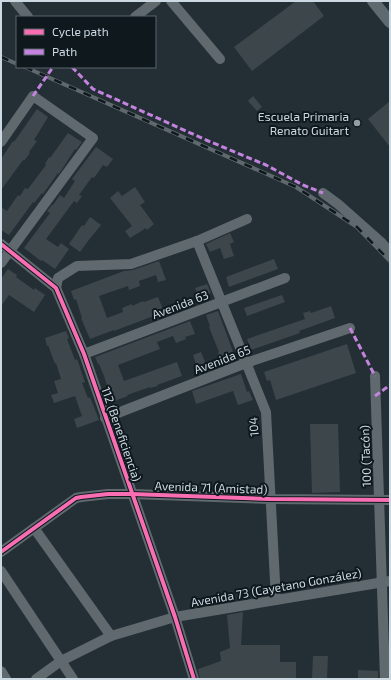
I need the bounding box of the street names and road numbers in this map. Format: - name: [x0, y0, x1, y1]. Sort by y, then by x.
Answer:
- street label: Avenida 63: [150, 287, 210, 321]
- street label: Avenida 65: [192, 342, 252, 376]
- street label: 112 (Beneficiencia): [99, 385, 145, 483]
- street label: 104: [245, 417, 261, 437]
- street label: 100 (Tacón): [357, 425, 373, 487]
- street label: Avenida 71 (Amistad): [154, 478, 268, 496]
- street label: Avenida 73 (Cayetano González): [190, 565, 362, 609]

